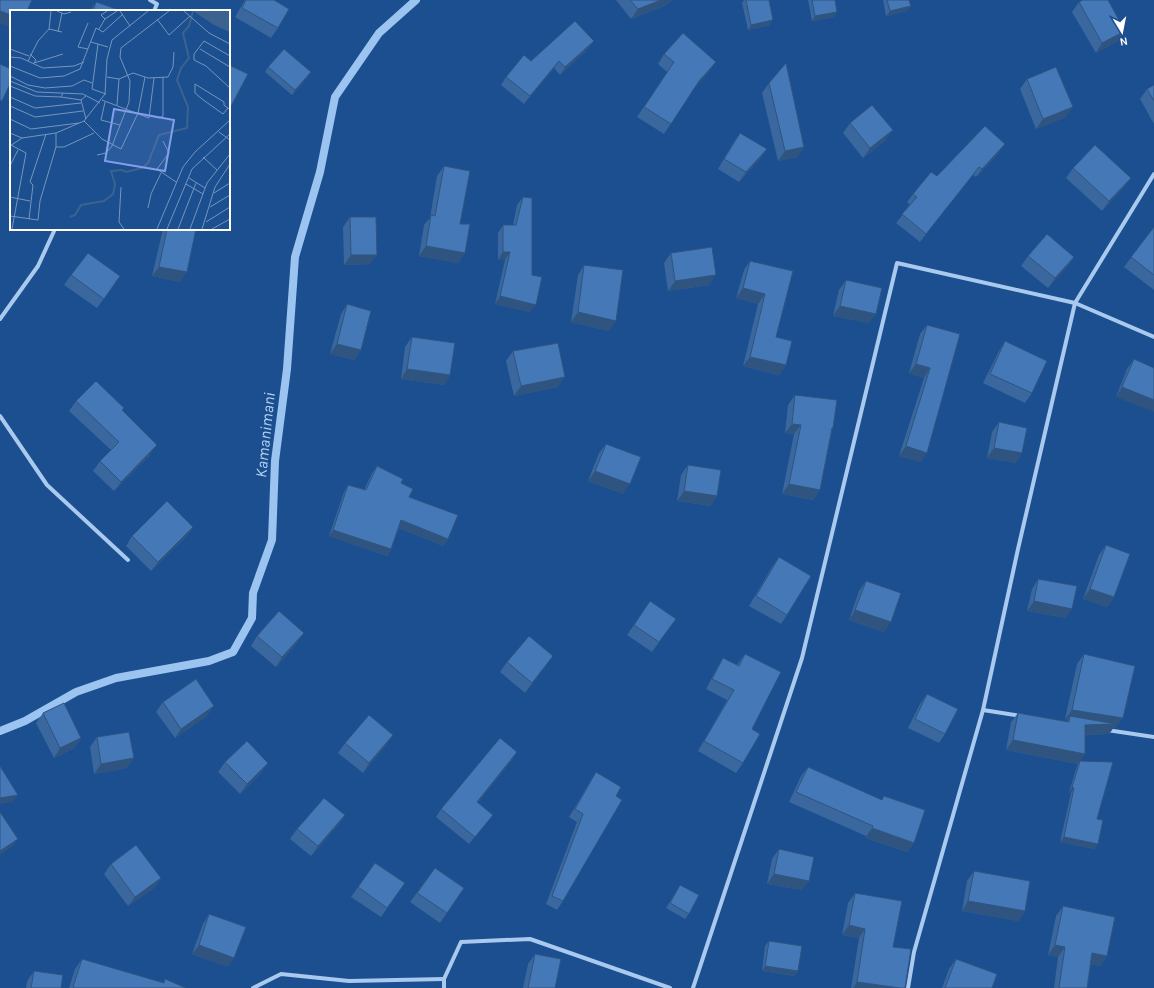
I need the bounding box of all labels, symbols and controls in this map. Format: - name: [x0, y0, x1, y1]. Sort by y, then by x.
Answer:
- inset map: [10, 10, 230, 230]
- north arrow: [1102, 12, 1142, 52]
- text: N: [1119, 34, 1129, 48]
- water label: Kamanimani: [251, 391, 279, 479]

